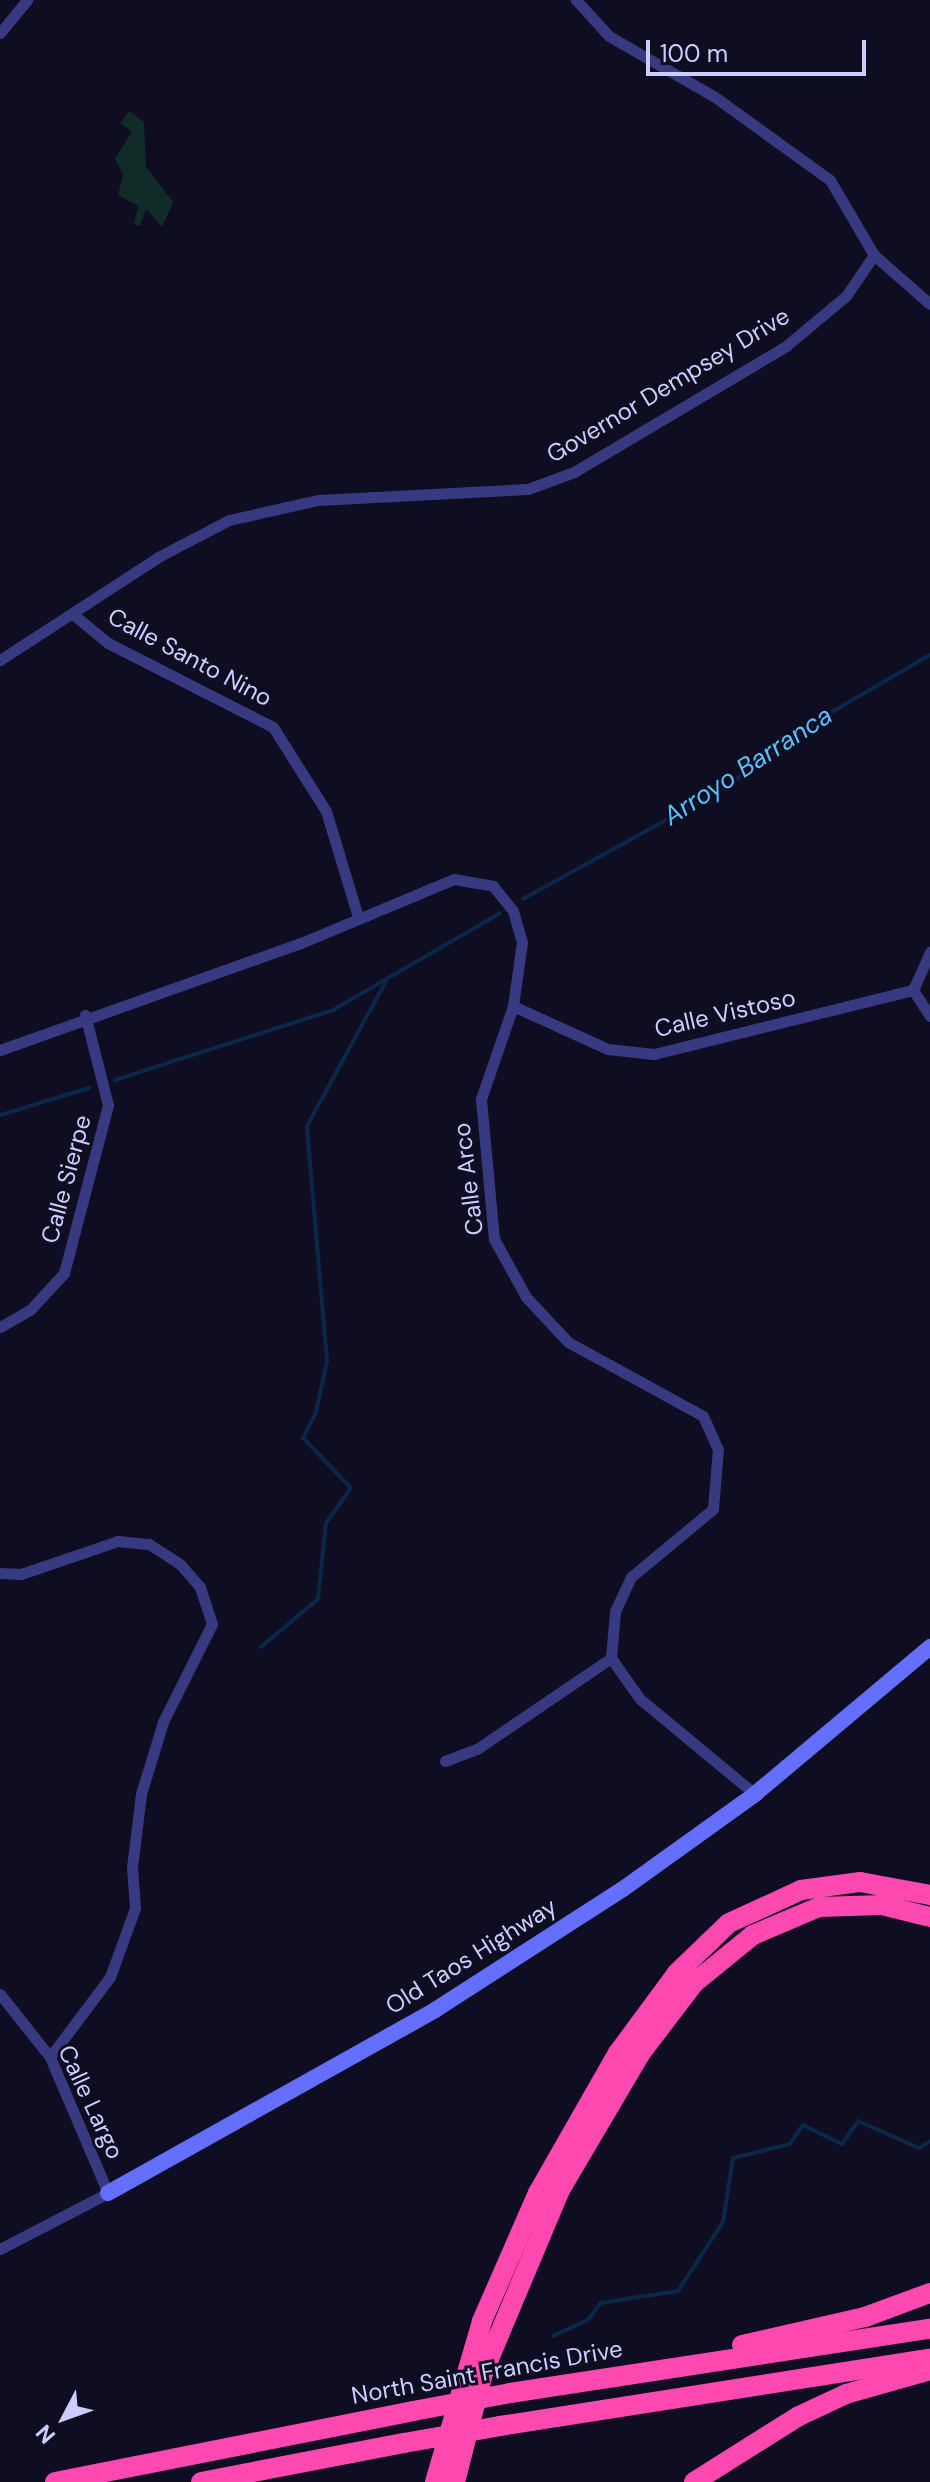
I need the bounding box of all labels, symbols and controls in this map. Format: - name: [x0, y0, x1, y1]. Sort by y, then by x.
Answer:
- scale bar: [650, 24, 870, 74]
- text: 100 m: [660, 38, 728, 69]
- street label: Governor Dempsey Drive: [541, 301, 795, 469]
- street label: Calle Santo Nino: [103, 602, 277, 712]
- water label: Arroyo Barranca: [658, 700, 838, 832]
- street label: Calle Vistoso: [652, 983, 798, 1043]
- street label: Calle Sierpe: [35, 1112, 97, 1246]
- street label: Calle Arco: [447, 1121, 489, 1237]
- street label: Old Taos Highway: [380, 1892, 562, 2020]
- street label: Calle Largo: [52, 2040, 130, 2164]
- street label: North Saint Francis Drive: [349, 2334, 625, 2410]
- north arrow: [24, 2378, 104, 2458]
- text: N: [29, 2419, 62, 2450]

